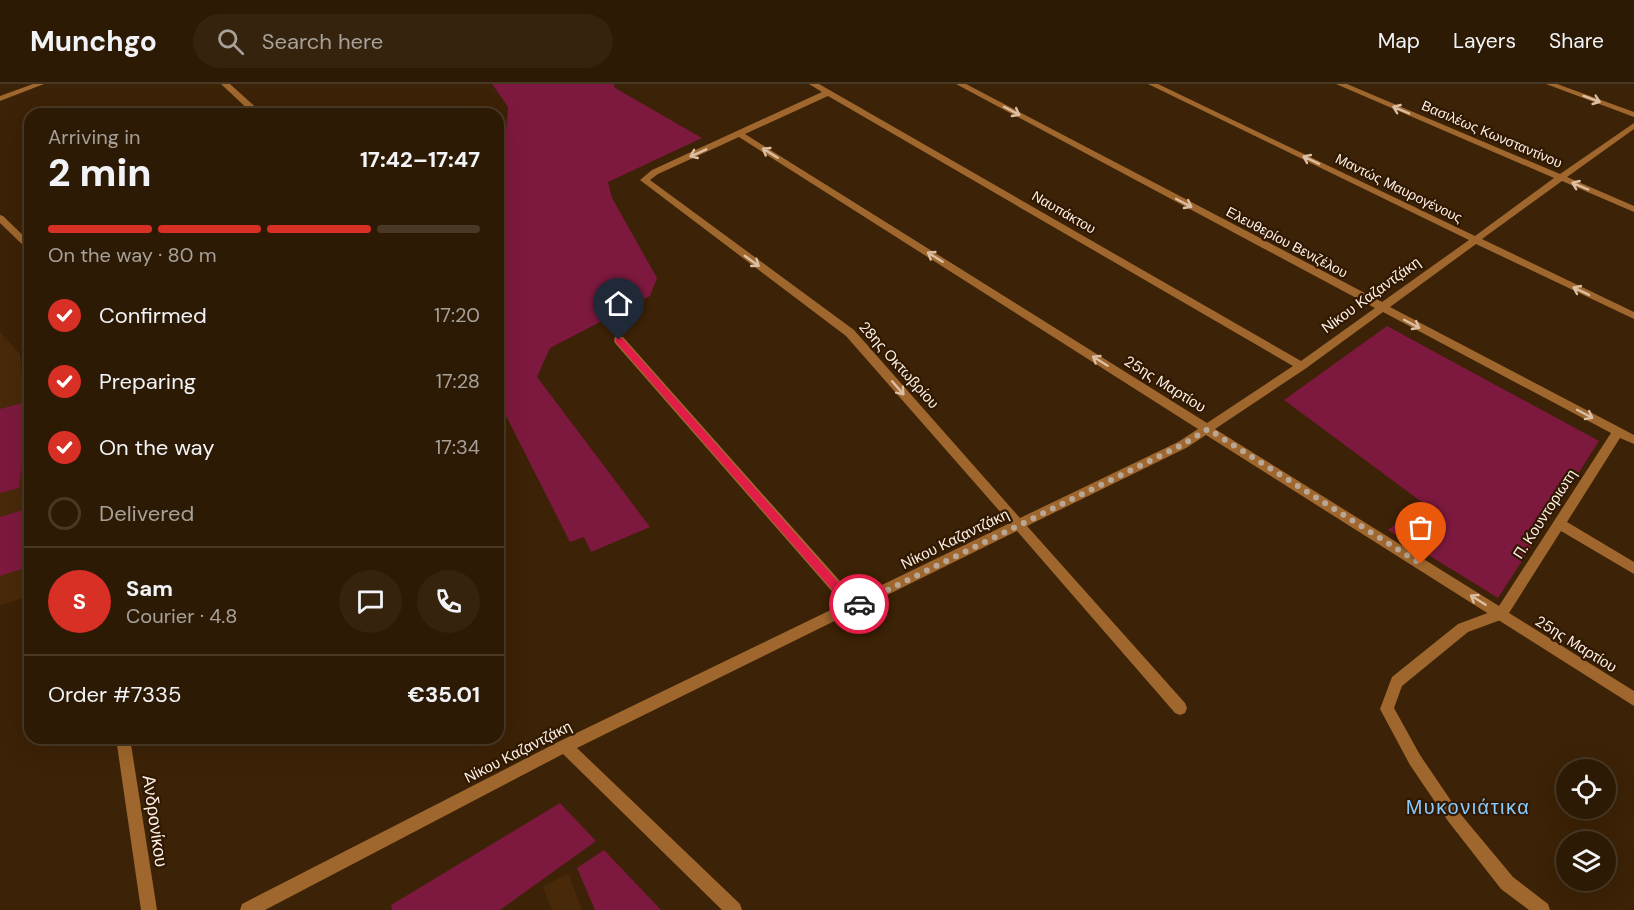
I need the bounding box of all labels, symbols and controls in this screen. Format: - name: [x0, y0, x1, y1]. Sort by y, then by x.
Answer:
- search box: [193, 14, 613, 68]
- text: Munchgo: [30, 23, 157, 60]
- icon: search: [214, 25, 247, 58]
- text: Search here: [262, 27, 383, 56]
- text: Map: [1378, 27, 1420, 55]
- text: Layers: [1453, 27, 1516, 55]
- text: Share: [1549, 27, 1604, 55]
- one-way arrow: [1582, 95, 1601, 106]
- street label: Βασιλέως Κωνσταντίνου: [1419, 96, 1565, 172]
- one-way arrow: [1392, 104, 1410, 115]
- one-way arrow: [1003, 106, 1021, 118]
- text: Arriving in: [48, 124, 140, 150]
- text: 17:42–17:47: [360, 145, 480, 174]
- text: 2 min: [48, 147, 152, 198]
- one-way arrow: [762, 147, 779, 159]
- one-way arrow: [689, 148, 707, 159]
- street label: Μαντώς Μαυρογένους: [1333, 149, 1466, 227]
- one-way arrow: [1302, 154, 1320, 166]
- one-way arrow: [1572, 180, 1590, 191]
- street label: Ναυπάκτου: [1029, 187, 1099, 237]
- one-way arrow: [1175, 197, 1192, 209]
- street label: Ελευθερίου Βενιζέλου: [1223, 202, 1351, 282]
- text: On the way · 80 m: [48, 242, 216, 268]
- one-way arrow: [927, 251, 944, 263]
- street label: Νίκου Καζαντζάκη: [1317, 252, 1425, 338]
- one-way arrow: [743, 255, 759, 267]
- pin: [593, 278, 644, 340]
- one-way arrow: [1573, 284, 1591, 296]
- icon: home: [602, 287, 635, 320]
- icon: check: [48, 299, 81, 332]
- text: Confirmed: [99, 301, 207, 330]
- text: 17:20: [434, 302, 480, 328]
- street label: 28ης Οκτωβρίου: [855, 317, 943, 413]
- one-way arrow: [1403, 318, 1421, 330]
- street label: 25ης Μαρτίου: [1120, 351, 1210, 417]
- one-way arrow: [1092, 355, 1109, 367]
- icon: check: [48, 365, 81, 398]
- text: Preparing: [99, 367, 196, 396]
- text: 17:28: [436, 368, 480, 394]
- one-way arrow: [891, 380, 905, 395]
- one-way arrow: [1576, 408, 1593, 420]
- icon: check: [48, 431, 81, 464]
- text: On the way: [99, 433, 214, 462]
- text: 17:34: [435, 434, 480, 460]
- street label: Π. Κουντοριωτη: [1508, 465, 1582, 563]
- text: Delivered: [99, 499, 194, 528]
- pin: [1395, 502, 1446, 564]
- street label: Νίκου Καζαντζάκη: [898, 504, 1012, 574]
- icon: bag: [1404, 511, 1437, 544]
- button: chat: [339, 570, 402, 633]
- button: phone: [417, 570, 480, 633]
- text: Sam: [126, 574, 173, 603]
- courier: [829, 574, 889, 634]
- text: S: [73, 587, 86, 616]
- icon: car: [843, 588, 876, 621]
- one-way arrow: [1470, 593, 1487, 605]
- text: Courier · 4.8: [126, 603, 237, 629]
- street label: 25ης Μαρτίου: [1531, 611, 1621, 677]
- text: Order #7335: [48, 680, 181, 709]
- text: €35.01: [408, 680, 480, 709]
- street label: Νίκου Καζαντζάκη: [461, 716, 575, 788]
- map controls: [1556, 759, 1616, 891]
- button: locate: [1556, 759, 1616, 819]
- street label: Ανδρονίκου: [137, 773, 173, 869]
- district label: Μυκονιάτικα: [1406, 794, 1530, 820]
- button: layers: [1556, 831, 1616, 891]

